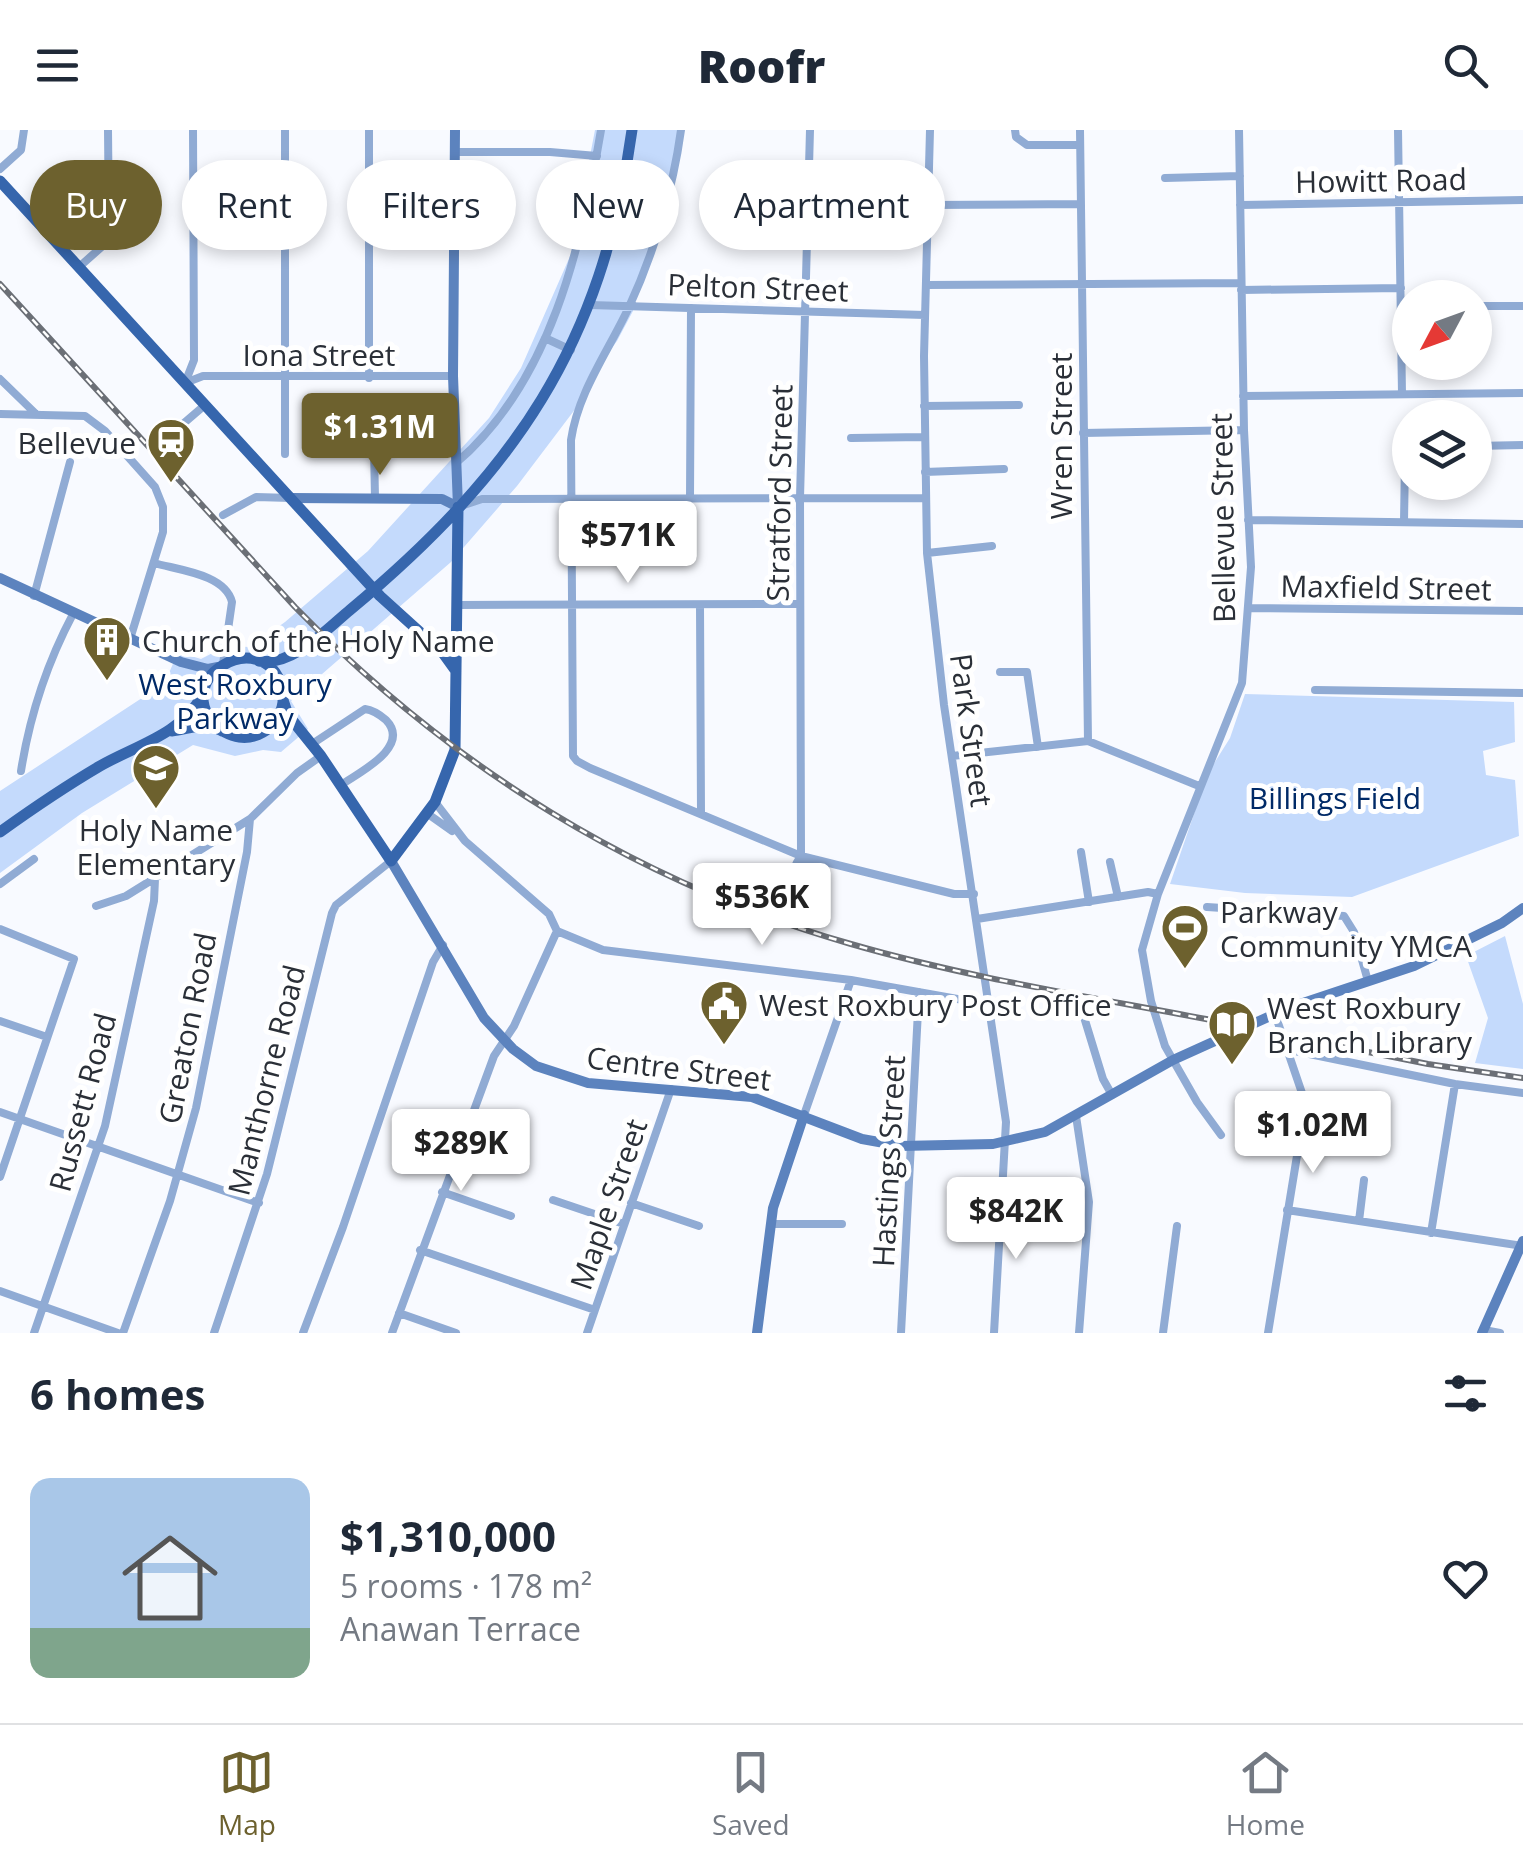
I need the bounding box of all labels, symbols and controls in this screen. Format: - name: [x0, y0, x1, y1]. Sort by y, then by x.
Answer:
- text: Roofr: [698, 35, 825, 96]
- icon: menu: [30, 38, 85, 93]
- icon: search: [1438, 38, 1493, 93]
- street label: Howitt Road: [1295, 158, 1467, 202]
- chip: Buy: [30, 160, 162, 250]
- chip: Rent: [182, 160, 327, 250]
- chip: Filters: [347, 160, 516, 250]
- chip: New: [536, 160, 679, 250]
- chip: Apartment: [699, 160, 945, 250]
- street label: Pelton Street: [667, 263, 849, 311]
- north arrow: [1392, 280, 1492, 380]
- map controls: [1392, 280, 1492, 500]
- street label: Iona Street: [242, 334, 396, 375]
- street label: Wren Street: [1040, 353, 1081, 519]
- street label: Stratford Street: [757, 384, 801, 602]
- pin: $1.31M: [299, 393, 461, 478]
- button: layers: [1392, 400, 1492, 500]
- text: $1.31M: [324, 404, 436, 447]
- street label: Bellevue Street: [1200, 413, 1244, 623]
- station icon: Bellevue: [145, 416, 197, 484]
- place label: Bellevue: [18, 422, 136, 463]
- pin: $571K: [558, 501, 698, 586]
- text: $571K: [581, 512, 675, 555]
- street label: Maxfield Street: [1280, 565, 1492, 609]
- building icon: Church of the Holy Name: [81, 614, 133, 682]
- place label: Church of the Holy Name: [142, 620, 495, 661]
- street label: Park Street: [941, 651, 1003, 809]
- park label: West Roxbury Parkway: [138, 663, 333, 738]
- school or university icon: Holy Name Elementary: [130, 742, 182, 810]
- park label: Billings Field: [1249, 777, 1421, 818]
- place label: Holy Name Elementary: [77, 809, 236, 884]
- pin: $536K: [692, 863, 832, 948]
- text: $536K: [715, 874, 809, 917]
- place label: Parkway Community YMCA: [1220, 891, 1472, 966]
- sports icon: Parkway Community YMCA: [1159, 902, 1211, 970]
- street label: Greaton Road: [148, 929, 226, 1127]
- street label: Manthorne Road: [218, 961, 314, 1199]
- public building icon: West Roxbury Post Office: [698, 978, 750, 1046]
- place label: West Roxbury Post Office: [759, 984, 1112, 1025]
- place label: West Roxbury Branch Library: [1267, 987, 1473, 1062]
- library icon: West Roxbury Branch Library: [1206, 998, 1258, 1066]
- street label: Russett Road: [39, 1008, 125, 1196]
- street label: Centre Street: [584, 1036, 774, 1100]
- street label: Hastings Street: [862, 1054, 914, 1268]
- pin: $1.02M: [1232, 1091, 1394, 1176]
- text: $1.02M: [1257, 1102, 1369, 1145]
- pin: $289K: [391, 1109, 531, 1194]
- street label: Maple Street: [560, 1113, 656, 1295]
- text: $289K: [414, 1120, 508, 1163]
- pin: $842K: [946, 1177, 1086, 1262]
- text: $842K: [969, 1188, 1063, 1231]
- text: 6 homes: [30, 1365, 205, 1422]
- icon: filters: [1438, 1366, 1493, 1421]
- text: $1,310,000: [340, 1507, 556, 1564]
- icon: home: [110, 1518, 230, 1638]
- icon: heart: [1438, 1551, 1493, 1606]
- text: 5 rooms · 178 m²: [340, 1564, 592, 1607]
- text: Anawan Terrace: [340, 1607, 581, 1650]
- tab: Map: [218, 1745, 276, 1843]
- tab: Saved: [712, 1745, 790, 1843]
- tab: Home: [1226, 1745, 1305, 1843]

